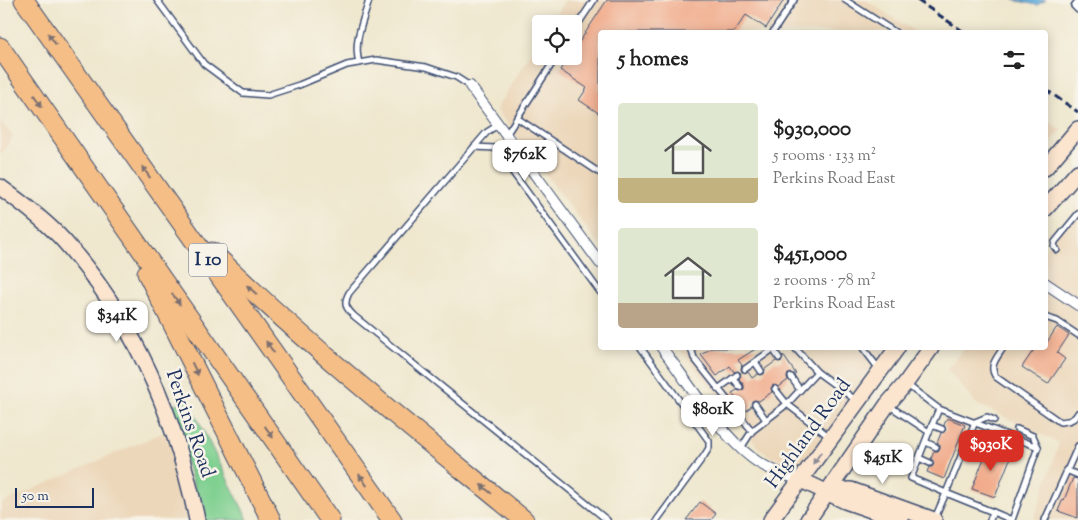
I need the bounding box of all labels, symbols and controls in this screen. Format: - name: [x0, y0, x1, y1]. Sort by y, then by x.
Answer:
- map controls: [532, 15, 582, 65]
- button: locate: [532, 15, 582, 65]
- one-way arrow: [47, 32, 57, 46]
- text: 5 homes: [618, 45, 688, 75]
- icon: filters: [1000, 46, 1028, 74]
- one-way arrow: [33, 94, 43, 108]
- text: $930,000: [773, 115, 851, 145]
- icon: home: [658, 123, 718, 183]
- pin: $762K: [490, 140, 560, 182]
- text: $762K: [503, 144, 547, 167]
- text: 5 rooms · 133 m²: [773, 145, 876, 168]
- one-way arrow: [141, 165, 151, 179]
- text: Perkins Road East: [773, 168, 895, 191]
- text: $451,000: [773, 240, 847, 270]
- road number: I 10: [189, 244, 227, 276]
- icon: home: [658, 248, 718, 308]
- text: 2 rooms · 78 m²: [773, 270, 876, 293]
- one-way arrow: [245, 284, 258, 295]
- one-way arrow: [171, 292, 181, 306]
- text: Perkins Road East: [773, 293, 895, 316]
- pin: $341K: [82, 300, 152, 343]
- text: $341K: [97, 305, 137, 328]
- one-way arrow: [265, 341, 275, 354]
- one-way arrow: [191, 362, 199, 376]
- street label: Perkins Road: [157, 366, 221, 482]
- street label: Highland Road: [759, 373, 859, 495]
- pin: $801K: [678, 394, 748, 437]
- text: $801K: [692, 399, 734, 422]
- one-way arrow: [264, 426, 274, 439]
- pin: $930K: [956, 430, 1026, 472]
- text: $930K: [970, 434, 1012, 457]
- pin: $451K: [848, 442, 918, 485]
- text: $451K: [863, 447, 903, 470]
- one-way arrow: [812, 451, 822, 465]
- one-way arrow: [358, 473, 368, 487]
- one-way arrow: [480, 484, 492, 495]
- scale bar: [15, 485, 94, 508]
- text: 50 m: [22, 487, 49, 507]

